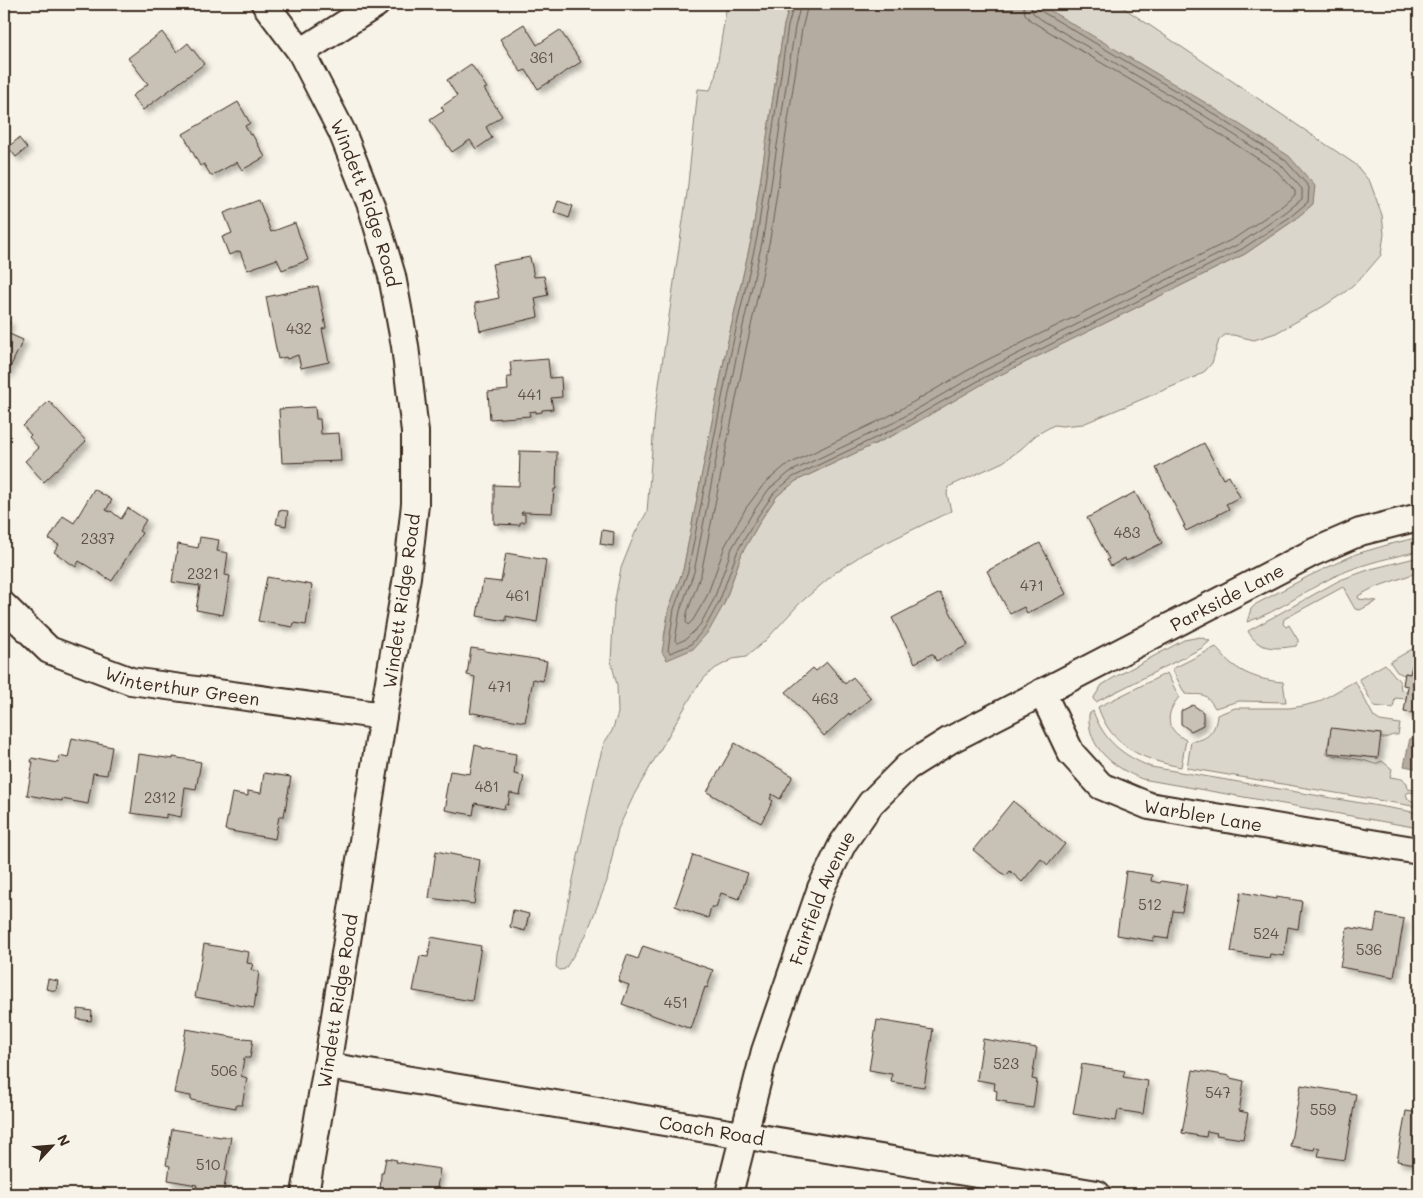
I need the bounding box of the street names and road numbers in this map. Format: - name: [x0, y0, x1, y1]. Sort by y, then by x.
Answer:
- street label: Windett Ridge Road: [325, 115, 406, 289]
- street label: Windett Ridge Road: [377, 512, 425, 690]
- street label: Parkside Lane: [1166, 558, 1288, 636]
- street label: Winterthur Green: [101, 660, 261, 711]
- street label: Warbler Lane: [1142, 793, 1264, 837]
- street label: Fairfield Avenue: [783, 826, 860, 968]
- street label: Windett Ridge Road: [311, 912, 363, 1090]
- street label: Coach Road: [657, 1109, 766, 1150]

